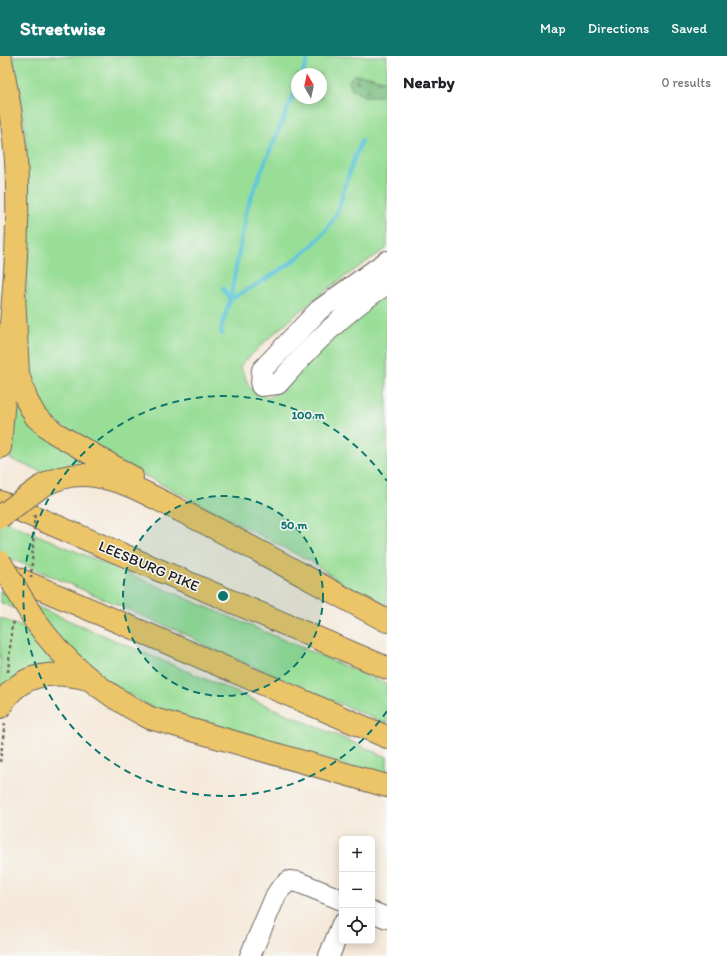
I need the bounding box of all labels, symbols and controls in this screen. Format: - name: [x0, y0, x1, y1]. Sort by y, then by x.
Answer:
- text: Streetwise: [20, 17, 106, 40]
- text: Map: [540, 20, 566, 37]
- text: Directions: [588, 20, 649, 37]
- text: Saved: [671, 20, 707, 37]
- north arrow: [291, 68, 327, 104]
- text: Nearby: [403, 72, 455, 92]
- text: 0 results: [661, 75, 711, 90]
- text: 100 m: [291, 408, 325, 422]
- text: 50 m: [281, 518, 308, 532]
- street label: LEESBURG PIKE: [96, 537, 202, 595]
- centre of rings: [216, 589, 230, 603]
- map controls: [339, 836, 375, 944]
- button: +: [339, 836, 375, 872]
- button: −: [339, 872, 375, 908]
- button: locate: [339, 908, 375, 944]

